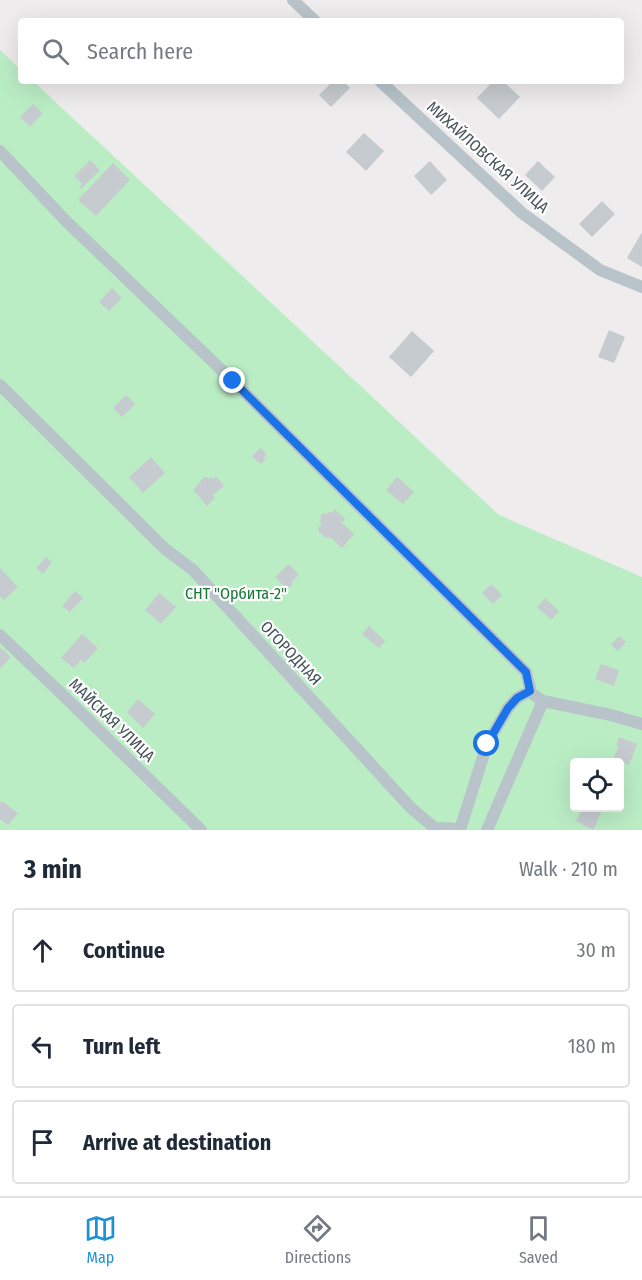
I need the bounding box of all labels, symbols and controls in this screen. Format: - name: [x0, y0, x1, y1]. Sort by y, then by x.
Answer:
- search box: [18, 18, 624, 84]
- icon: search: [39, 35, 72, 68]
- text: Search here: [87, 38, 193, 65]
- street label: МИХАЙЛОВСКАЯ УЛИЦА: [423, 97, 553, 217]
- route end: [219, 367, 245, 393]
- park label: СНТ "Орбита-2": [185, 584, 287, 603]
- street label: ОГОРОДНАЯ: [257, 617, 325, 689]
- street label: МАЙСКАЯ УЛИЦА: [65, 674, 159, 766]
- route start: [473, 730, 499, 756]
- map controls: [570, 758, 624, 812]
- button: locate: [570, 758, 624, 812]
- text: 3 min: [24, 854, 82, 885]
- text: Walk · 210 m: [519, 857, 618, 881]
- icon: ahead: [26, 934, 59, 967]
- text: Continue: [83, 937, 165, 964]
- text: 30 m: [576, 938, 616, 962]
- icon: left: [26, 1030, 59, 1063]
- text: Turn left: [83, 1033, 161, 1060]
- text: 180 m: [568, 1034, 616, 1058]
- icon: arrive: [26, 1126, 59, 1159]
- text: Arrive at destination: [83, 1129, 271, 1156]
- tab: Map: [84, 1212, 117, 1267]
- tab: Directions: [285, 1212, 351, 1267]
- tab: Saved: [519, 1212, 558, 1267]

